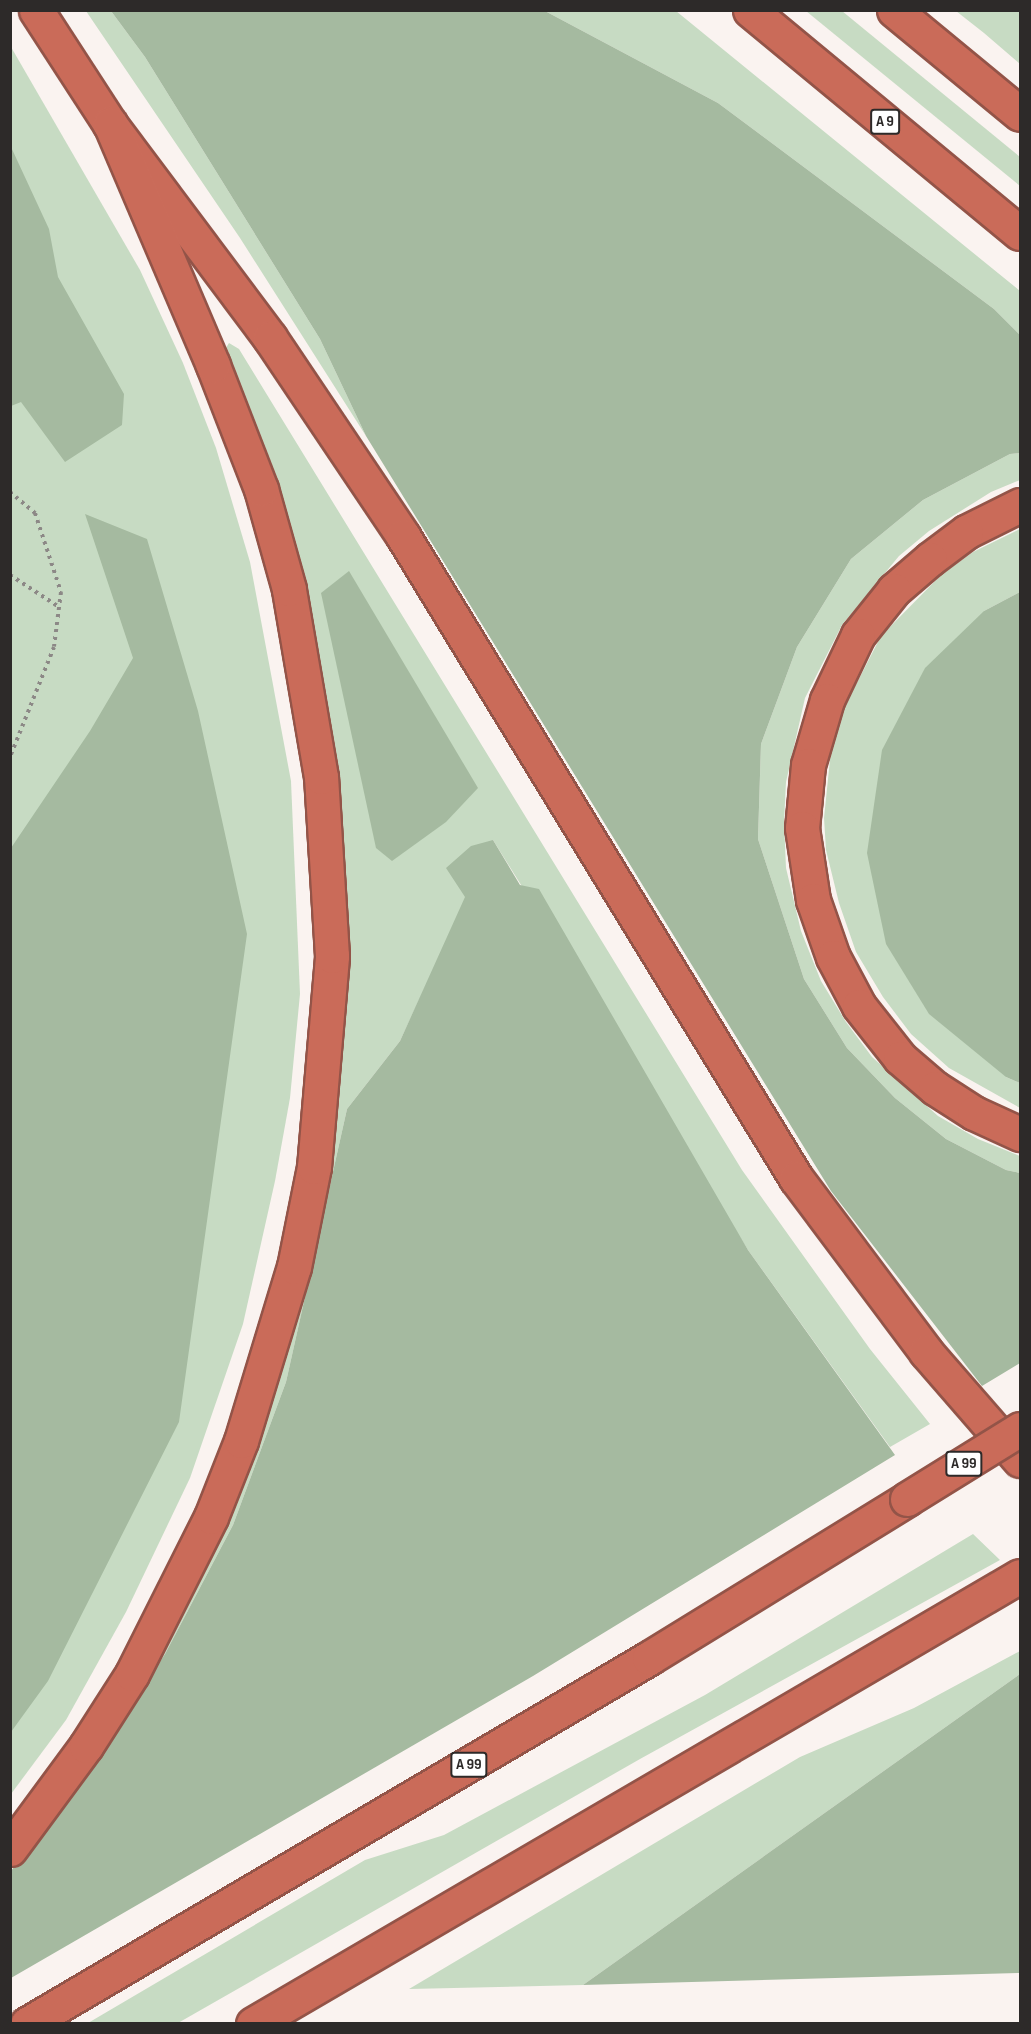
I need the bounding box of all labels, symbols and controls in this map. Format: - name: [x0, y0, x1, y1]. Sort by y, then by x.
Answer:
- road number: A 9: [870, 109, 900, 135]
- road number: A 99: [944, 1451, 984, 1477]
- road number: A 99: [450, 1752, 488, 1778]

